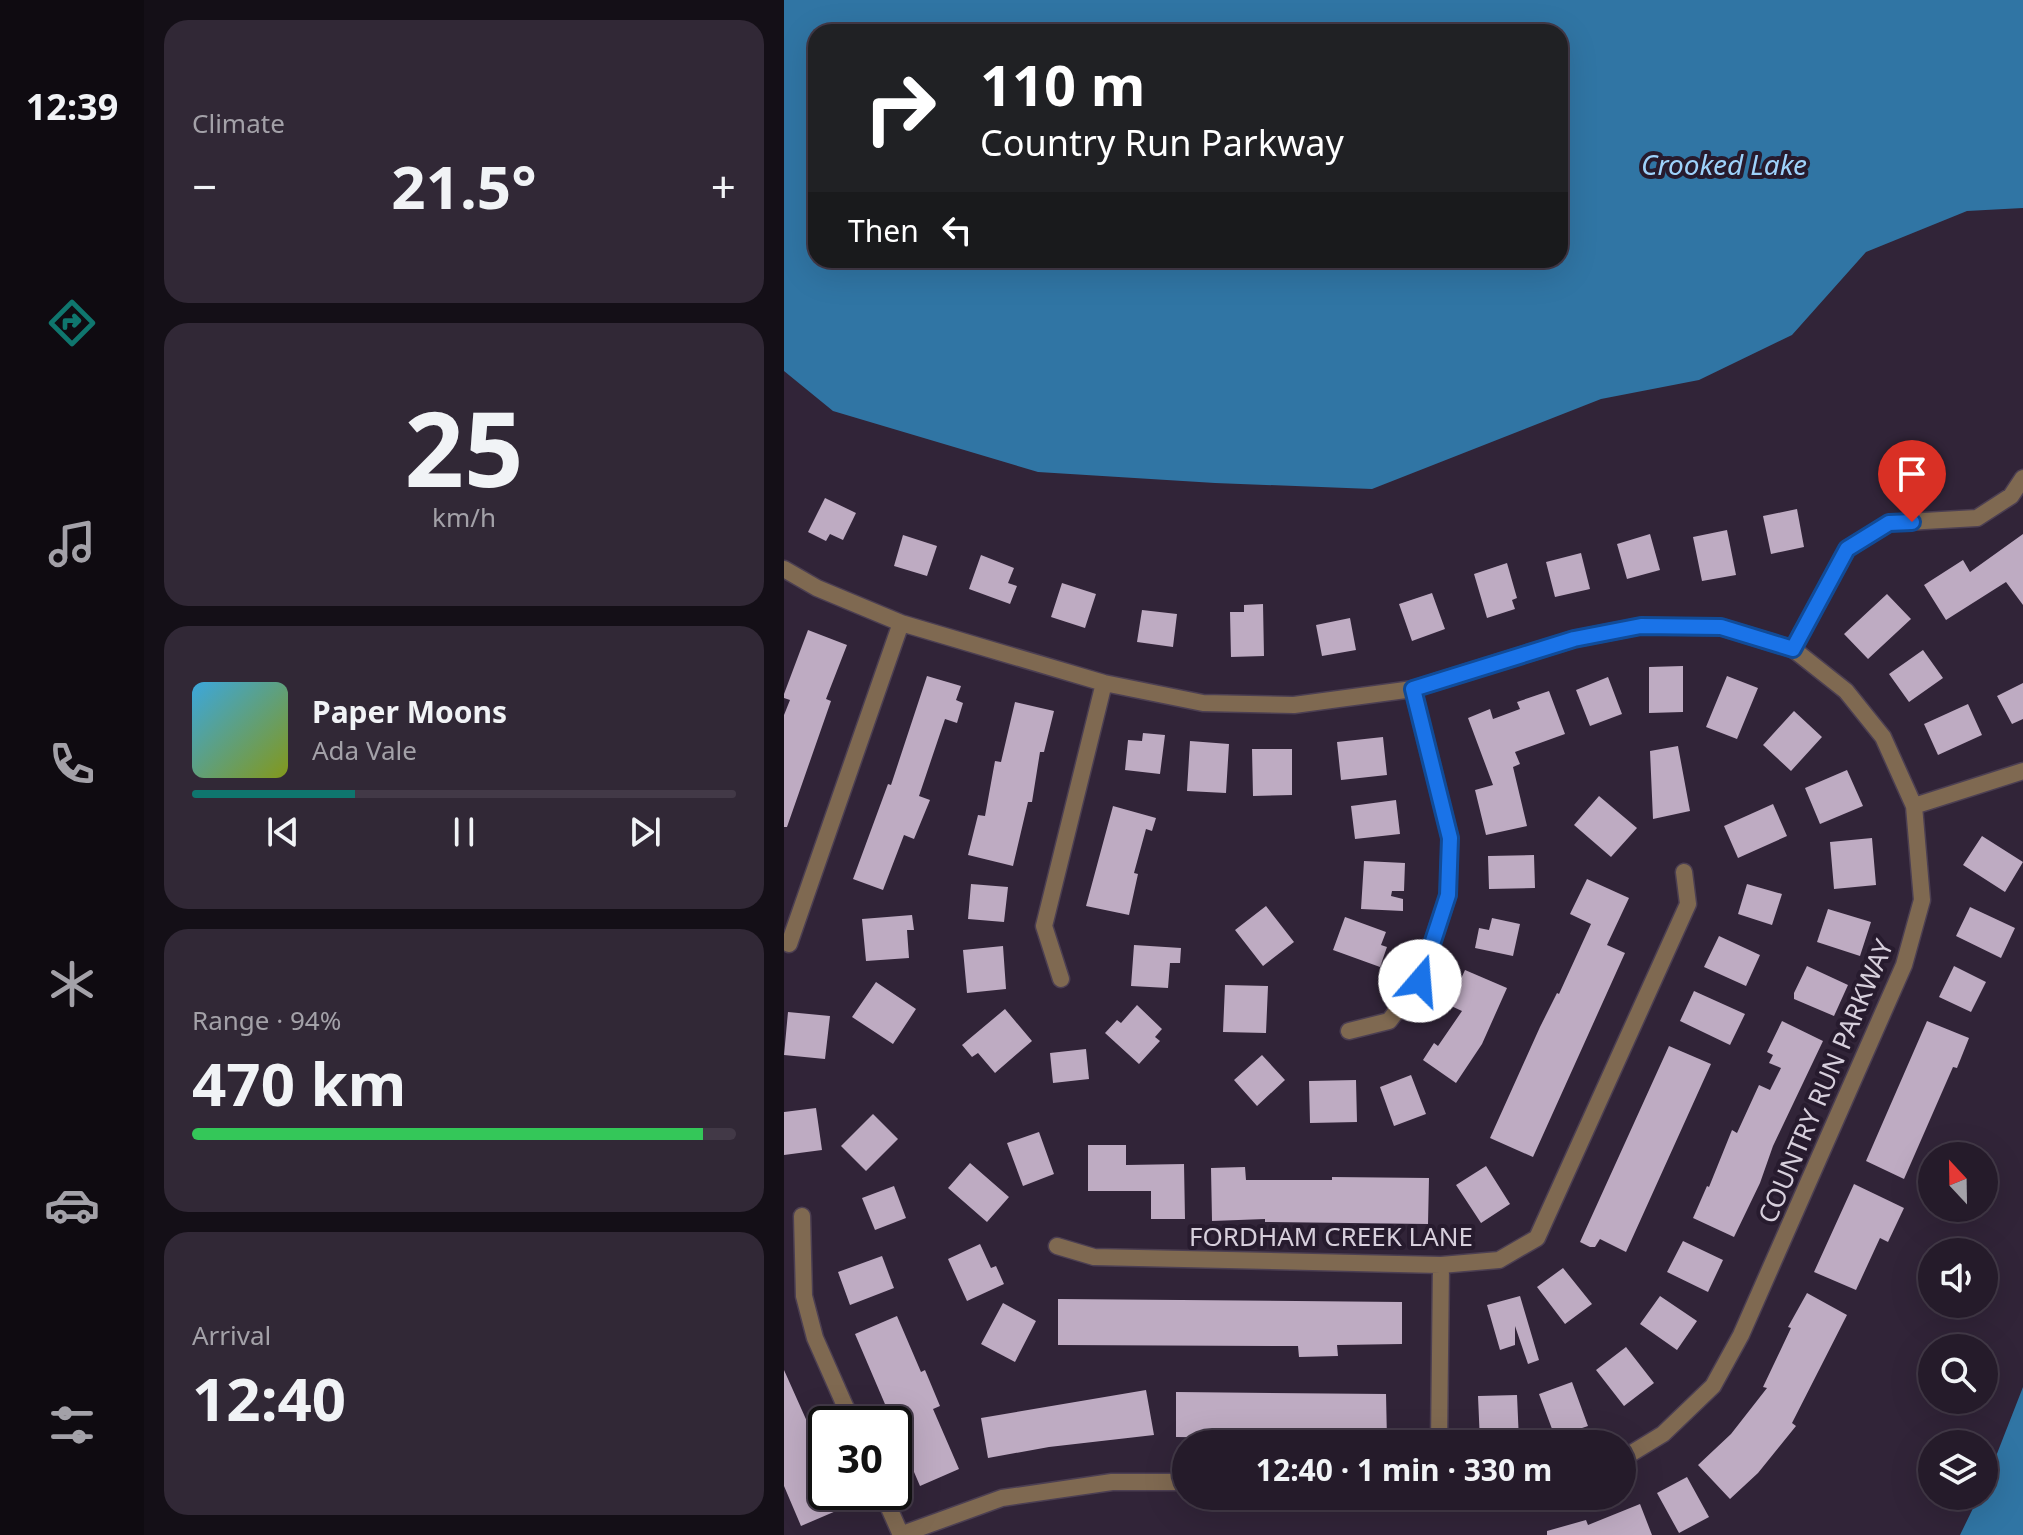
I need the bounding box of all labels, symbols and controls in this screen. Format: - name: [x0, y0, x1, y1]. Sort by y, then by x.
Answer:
- text: 110 m: [980, 46, 1145, 122]
- icon: right: [848, 56, 952, 160]
- text: 12:39: [26, 82, 118, 131]
- text: Climate: [192, 105, 285, 141]
- text: Country Run Parkway: [980, 118, 1344, 167]
- text: 21.5°: [391, 145, 537, 227]
- water label: Crooked Lake: [1641, 145, 1807, 183]
- text: −: [192, 156, 217, 216]
- text: +: [711, 156, 736, 216]
- icon: left: [935, 208, 979, 252]
- text: Then: [848, 210, 919, 251]
- icon: directions: [44, 295, 100, 351]
- text: 25: [405, 376, 523, 517]
- pin: [1878, 440, 1946, 522]
- icon: arrive: [1890, 452, 1934, 496]
- text: km/h: [432, 499, 496, 535]
- icon: music: [44, 516, 100, 572]
- text: Paper Moons: [312, 691, 507, 732]
- text: Ada Vale: [312, 732, 417, 768]
- icon: phone: [44, 736, 100, 792]
- icon: previous: [261, 810, 305, 854]
- icon: pause: [442, 810, 486, 854]
- icon: next: [623, 810, 667, 854]
- street label: COUNTRY RUN PARKWAY: [1749, 933, 1901, 1228]
- position arrow: [1378, 939, 1462, 1023]
- icon: climate: [44, 956, 100, 1012]
- text: Range · 94%: [192, 1002, 341, 1038]
- text: 470 km: [192, 1042, 406, 1124]
- north arrow: [1918, 1142, 1998, 1222]
- map controls: [1918, 1142, 1998, 1510]
- icon: car: [44, 1177, 100, 1233]
- street label: FORDHAM CREEK LANE: [1189, 1218, 1473, 1254]
- button: sound: [1918, 1238, 1998, 1318]
- text: Arrival: [192, 1317, 271, 1353]
- button: search: [1918, 1334, 1998, 1414]
- text: 12:40: [192, 1357, 346, 1439]
- icon: filters: [44, 1397, 100, 1453]
- speed limit sign: 30: [808, 1406, 912, 1510]
- button: layers: [1918, 1430, 1998, 1510]
- text: 12:40 · 1 min · 330 m: [1256, 1449, 1552, 1490]

